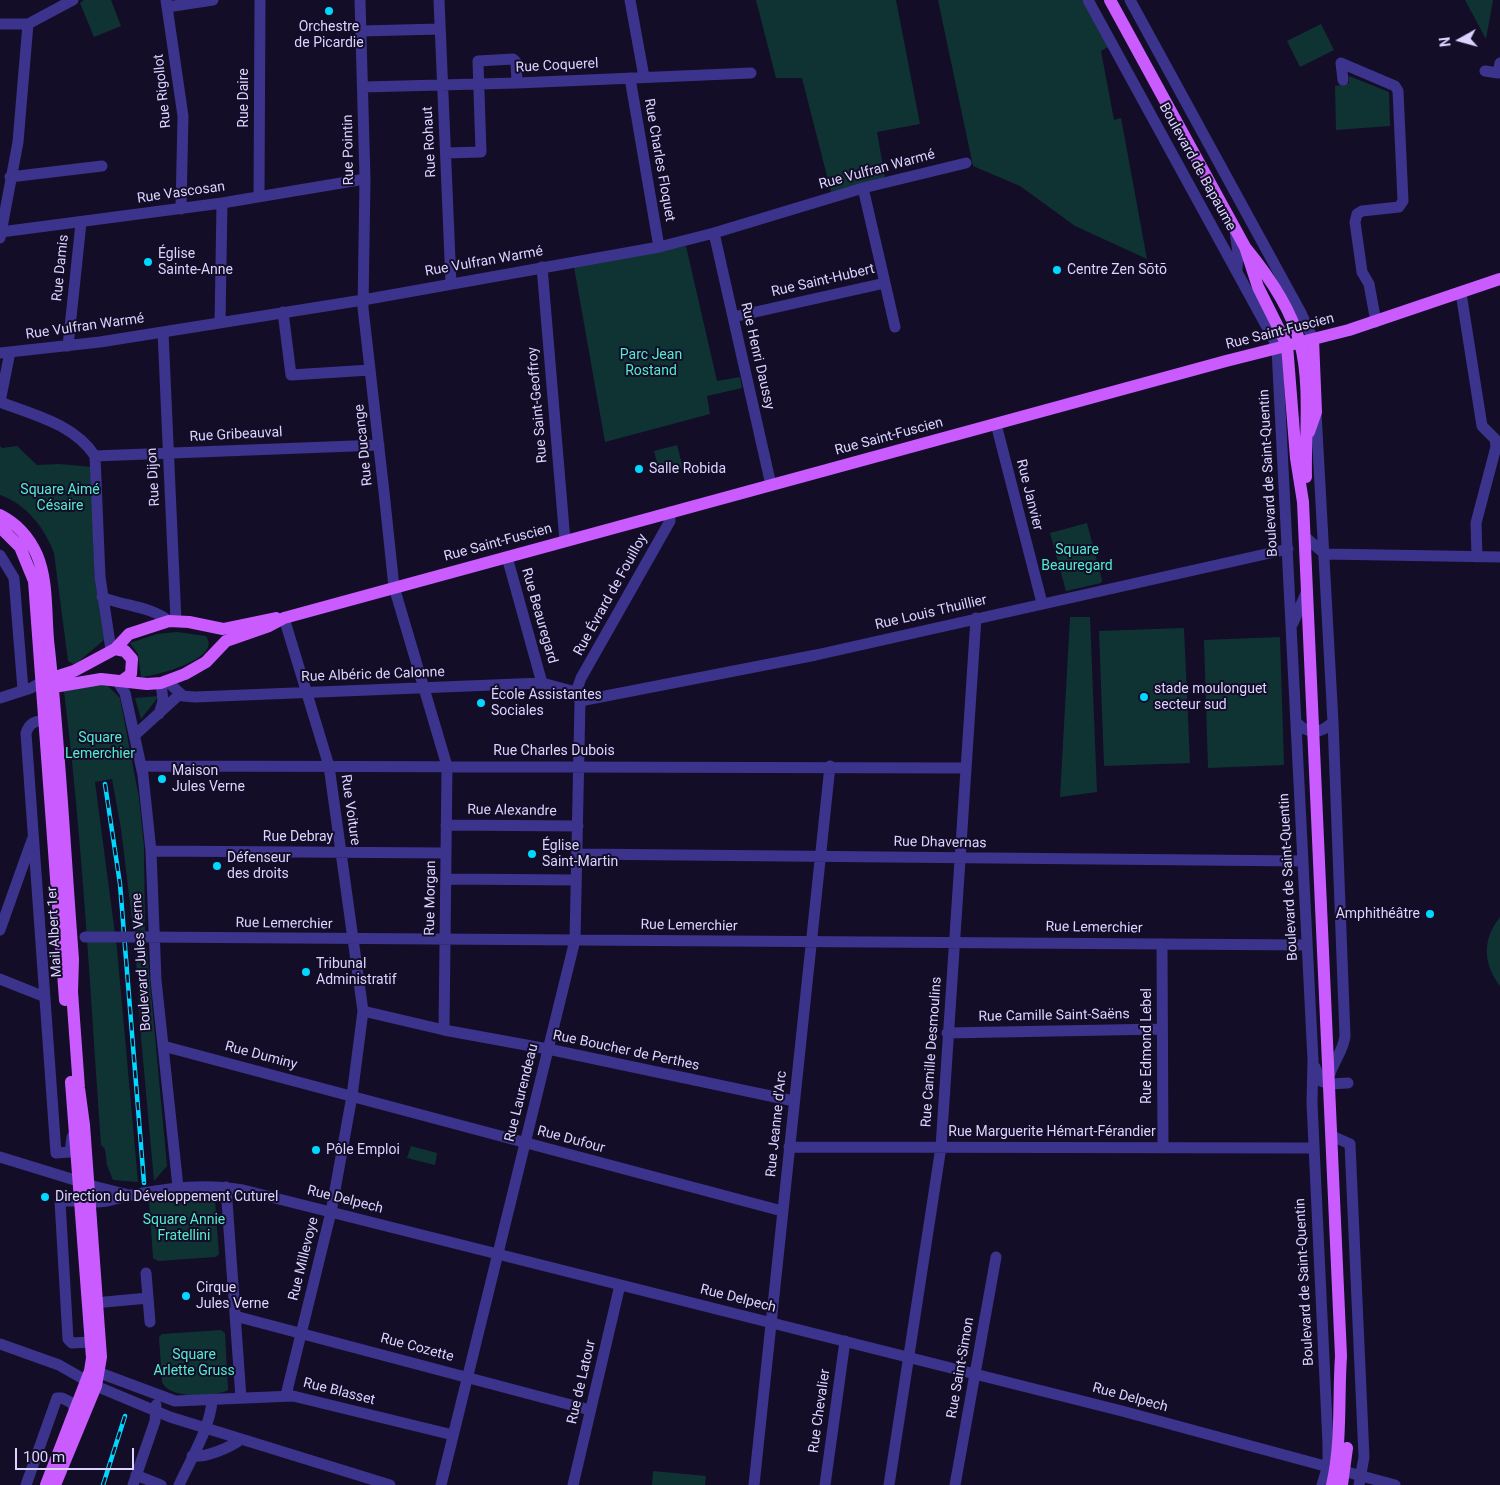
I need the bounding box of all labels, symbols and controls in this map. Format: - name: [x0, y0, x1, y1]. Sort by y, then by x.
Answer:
- marker: Orchestre de Picardie: [323, 5, 335, 17]
- north arrow: [1435, 15, 1485, 65]
- place label: Orchestre de Picardie: [294, 19, 364, 52]
- text: N: [1437, 36, 1454, 48]
- street label: Rue Rigollot: [151, 53, 175, 129]
- street label: Rue Coquerel: [515, 55, 599, 77]
- street label: Rue Daire: [236, 68, 252, 128]
- street label: Rue Charles Floquet: [640, 97, 678, 223]
- street label: Boulevard de Bapaume: [1155, 100, 1239, 234]
- street label: Rue Rohaut: [420, 106, 440, 178]
- street label: Rue Pointin: [340, 114, 358, 186]
- street label: Rue Vulfran Warmé: [817, 146, 937, 194]
- street label: Rue Vascosan: [136, 179, 226, 207]
- street label: Rue Damis: [49, 234, 73, 302]
- street label: Rue Vulfran Warmé: [424, 243, 544, 281]
- place label: Église Sainte-Anne: [158, 246, 233, 278]
- marker: Église Sainte-Anne: [142, 256, 154, 268]
- street label: Rue Saint-Hubert: [770, 261, 876, 301]
- place label: Centre Zen Sōtō: [1067, 262, 1167, 278]
- marker: Centre Zen Sōtō: [1051, 264, 1063, 276]
- street label: Rue Henri Daussy: [736, 301, 778, 411]
- street label: Rue Vulfran Warmé: [25, 310, 145, 344]
- street label: Rue Saint-Fuscien: [1224, 310, 1336, 354]
- street label: Rue Saint-Geoffroy: [525, 346, 551, 464]
- park label: Parc Jean Rostand: [620, 347, 682, 380]
- street label: Boulevard de Saint-Quentin: [1256, 389, 1282, 557]
- street label: Rue Ducange: [351, 403, 377, 487]
- street label: Rue Saint-Fuscien: [833, 414, 945, 460]
- street label: Rue Gribeauval: [189, 424, 283, 446]
- street label: Rue Dijon: [144, 447, 164, 507]
- street label: Rue Janvier: [1012, 458, 1046, 532]
- place label: Salle Robida: [649, 461, 726, 477]
- marker: Salle Robida: [633, 463, 645, 475]
- park label: Square Aimé Césaire: [20, 482, 100, 514]
- street label: Rue Saint-Fuscien: [442, 520, 554, 566]
- street label: Rue Évrard de Fouilloy: [571, 531, 651, 659]
- park label: Square Beauregard: [1041, 542, 1113, 574]
- street label: Rue Beauregard: [517, 566, 561, 666]
- street label: Rue Louis Thuillier: [873, 592, 989, 634]
- street label: Rue Albéric de Calonne: [301, 664, 445, 686]
- place label: stade moulonguet secteur sud: [1154, 681, 1267, 714]
- place label: École Assistantes Sociales: [491, 687, 602, 720]
- marker: stade moulonguet secteur sud: [1138, 691, 1150, 703]
- marker: École Assistantes Sociales: [475, 697, 487, 709]
- park label: Square Lemerchier: [65, 730, 135, 762]
- street label: Rue Charles Dubois: [493, 743, 615, 759]
- place label: Maison Jules Verne: [172, 763, 245, 796]
- marker: Maison Jules Verne: [156, 773, 168, 785]
- street label: Rue Voiture: [337, 773, 363, 847]
- street label: Boulevard de Saint-Quentin: [1276, 793, 1302, 961]
- street label: Rue Alexandre: [467, 802, 557, 820]
- street label: Rue Debray: [263, 829, 333, 845]
- street label: Rue Dhavernas: [893, 834, 987, 852]
- place label: Église Saint-Martin: [542, 838, 618, 870]
- marker: Église Saint-Martin: [526, 848, 538, 860]
- place label: Défenseur des droits: [227, 850, 291, 882]
- marker: Défenseur des droits: [211, 860, 223, 872]
- street label: Rue Morgan: [422, 860, 440, 936]
- street label: Mail Albert 1er: [44, 886, 66, 978]
- street label: Boulevard Jules Verne: [129, 892, 155, 1032]
- place label: Amphithéâtre: [1336, 906, 1420, 922]
- marker: Amphithéâtre: [1424, 908, 1436, 920]
- street label: Rue Lemerchier: [235, 915, 333, 933]
- street label: Rue Lemerchier: [640, 917, 738, 935]
- street label: Rue Lemerchier: [1045, 919, 1143, 937]
- place label: Tribunal Administratif: [316, 956, 397, 989]
- marker: Tribunal Administratif: [300, 966, 312, 978]
- street label: Rue Camille Desmoulins: [918, 976, 946, 1128]
- street label: Rue Edmond Lebel: [1139, 988, 1155, 1104]
- street label: Rue Camille Saint-Saëns: [978, 1006, 1130, 1026]
- street label: Rue Boucher de Perthes: [551, 1027, 701, 1075]
- street label: Rue Duminy: [223, 1038, 299, 1074]
- street label: Rue Laurendeau: [502, 1042, 542, 1144]
- street label: Rue Jeanne d'Arc: [763, 1070, 791, 1178]
- street label: Rue Dufour: [535, 1123, 607, 1157]
- street label: Rue Marguerite Hémart-Férandier: [948, 1124, 1156, 1140]
- place label: Pôle Emploi: [326, 1142, 400, 1158]
- marker: Pôle Emploi: [310, 1144, 322, 1156]
- street label: Rue Delpech: [305, 1182, 385, 1218]
- place label: Direction du Développement Cuturel: [55, 1189, 278, 1205]
- marker: Direction du Développement Cuturel: [39, 1191, 51, 1203]
- street label: Boulevard de Saint-Quentin: [1292, 1198, 1318, 1366]
- park label: Square Annie Fratellini: [143, 1212, 225, 1244]
- street label: Rue Millevoye: [286, 1215, 322, 1303]
- place label: Cirque Jules Verne: [196, 1280, 269, 1312]
- street label: Rue Delpech: [698, 1281, 778, 1317]
- marker: Cirque Jules Verne: [180, 1290, 192, 1302]
- street label: Rue Saint-Simon: [944, 1316, 978, 1420]
- street label: Rue Cozette: [379, 1330, 455, 1366]
- street label: Rue de Latour: [564, 1338, 600, 1426]
- park label: Square Arlette Gruss: [153, 1347, 235, 1380]
- street label: Rue Chevalier: [806, 1368, 834, 1454]
- street label: Rue Blasset: [301, 1375, 377, 1409]
- street label: Rue Delpech: [1090, 1380, 1170, 1416]
- scale bar: [18, 1438, 136, 1470]
- text: 100 m: [23, 1448, 65, 1466]

